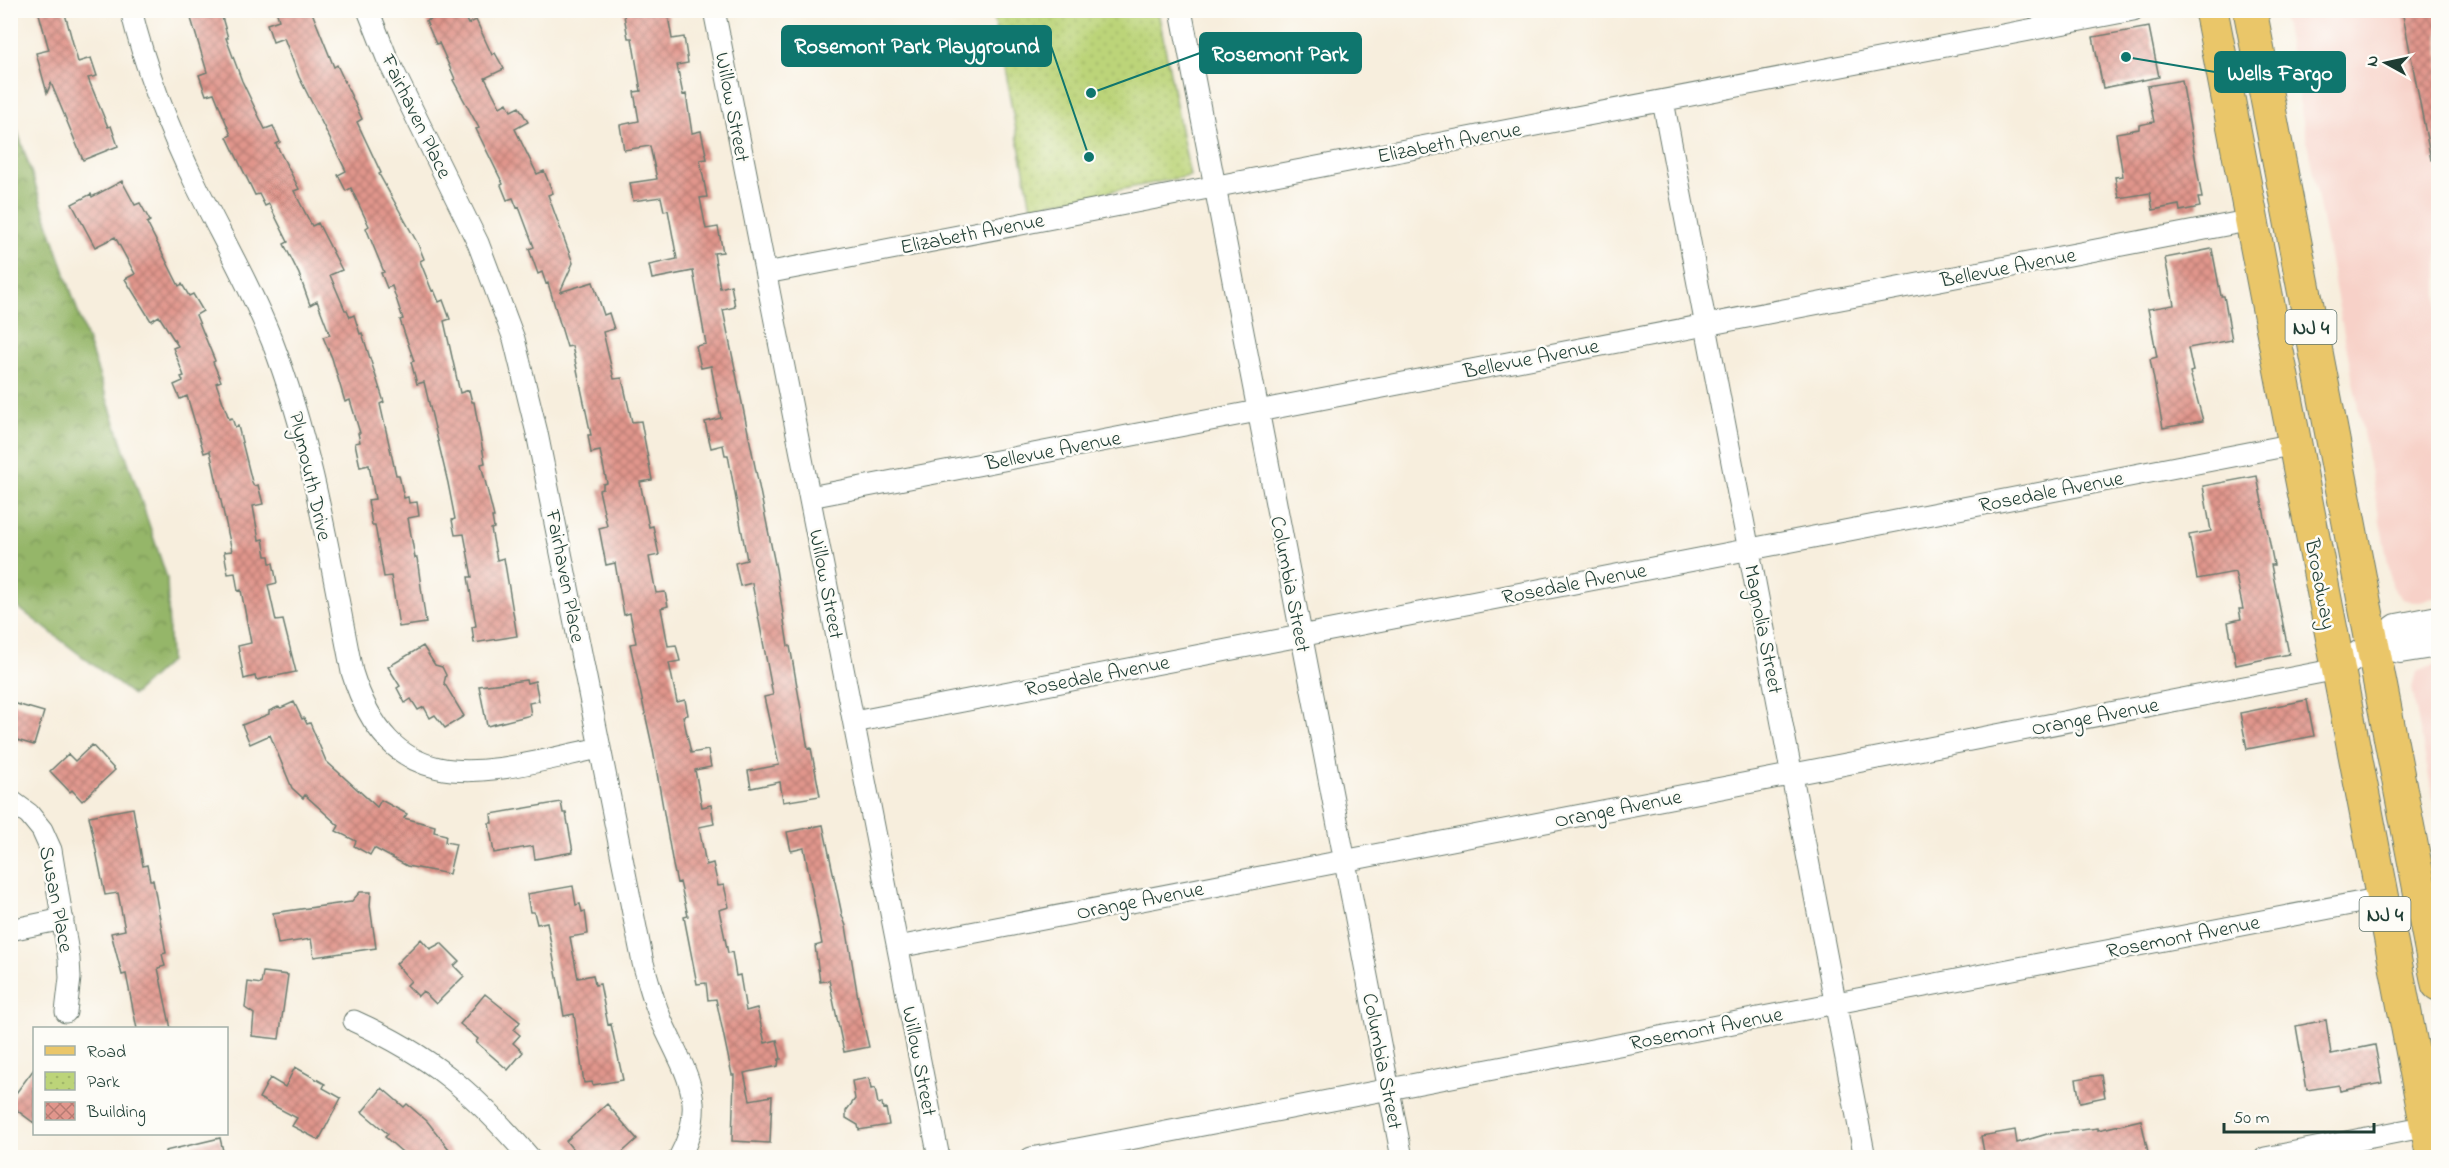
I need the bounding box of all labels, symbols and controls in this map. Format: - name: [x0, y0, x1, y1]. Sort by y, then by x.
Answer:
- callout: Rosemont Park Playground: [782, 26, 1051, 66]
- text: Rosemont Park Playground: [794, 32, 1040, 65]
- callout: Rosemont Park: [1200, 33, 1361, 73]
- north arrow: [2356, 33, 2416, 93]
- text: Rosemont Park: [1212, 40, 1350, 72]
- street label: Fairhaven Place: [372, 49, 458, 185]
- street label: Willow Street: [706, 50, 756, 165]
- callout: Wells Fargo: [2215, 52, 2345, 92]
- text: N: [2360, 54, 2386, 68]
- text: Wells Fargo: [2227, 59, 2333, 92]
- street label: Elizabeth Avenue: [1375, 115, 1524, 173]
- street label: Elizabeth Avenue: [898, 206, 1047, 264]
- street label: Bellevue Avenue: [1937, 241, 2079, 297]
- road number: NJ 4: [2286, 310, 2336, 344]
- street label: Bellevue Avenue: [1460, 332, 1602, 388]
- street label: Plymouth Drive: [278, 409, 339, 545]
- street label: Bellevue Avenue: [982, 424, 1124, 480]
- street label: Rosedale Avenue: [1976, 464, 2127, 522]
- street label: Fairhaven Place: [536, 506, 592, 646]
- street label: Columbia Street: [1261, 514, 1317, 655]
- street label: Willow Street: [800, 527, 850, 642]
- street label: Broadway: [2293, 536, 2342, 633]
- street label: Rosedale Avenue: [1499, 556, 1650, 614]
- street label: Magnolia Street: [1733, 562, 1789, 697]
- street label: Rosedale Avenue: [1022, 648, 1173, 706]
- street label: Orange Avenue: [2029, 691, 2162, 747]
- street label: Orange Avenue: [1552, 783, 1685, 839]
- street label: Susan Place: [30, 844, 80, 956]
- street label: Orange Avenue: [1074, 875, 1207, 931]
- road number: NJ 4: [2360, 897, 2410, 931]
- street label: Rosemont Avenue: [2104, 908, 2263, 968]
- street label: Columbia Street: [1353, 991, 1409, 1132]
- street label: Rosemont Avenue: [1627, 1000, 1786, 1060]
- street label: Willow Street: [893, 1004, 943, 1119]
- legend: [33, 1027, 228, 1135]
- text: Road: [87, 1040, 126, 1066]
- text: Park: [87, 1070, 120, 1096]
- scale bar: [2224, 1096, 2374, 1134]
- text: Building: [86, 1100, 146, 1127]
- text: 50 m: [2233, 1106, 2270, 1132]

